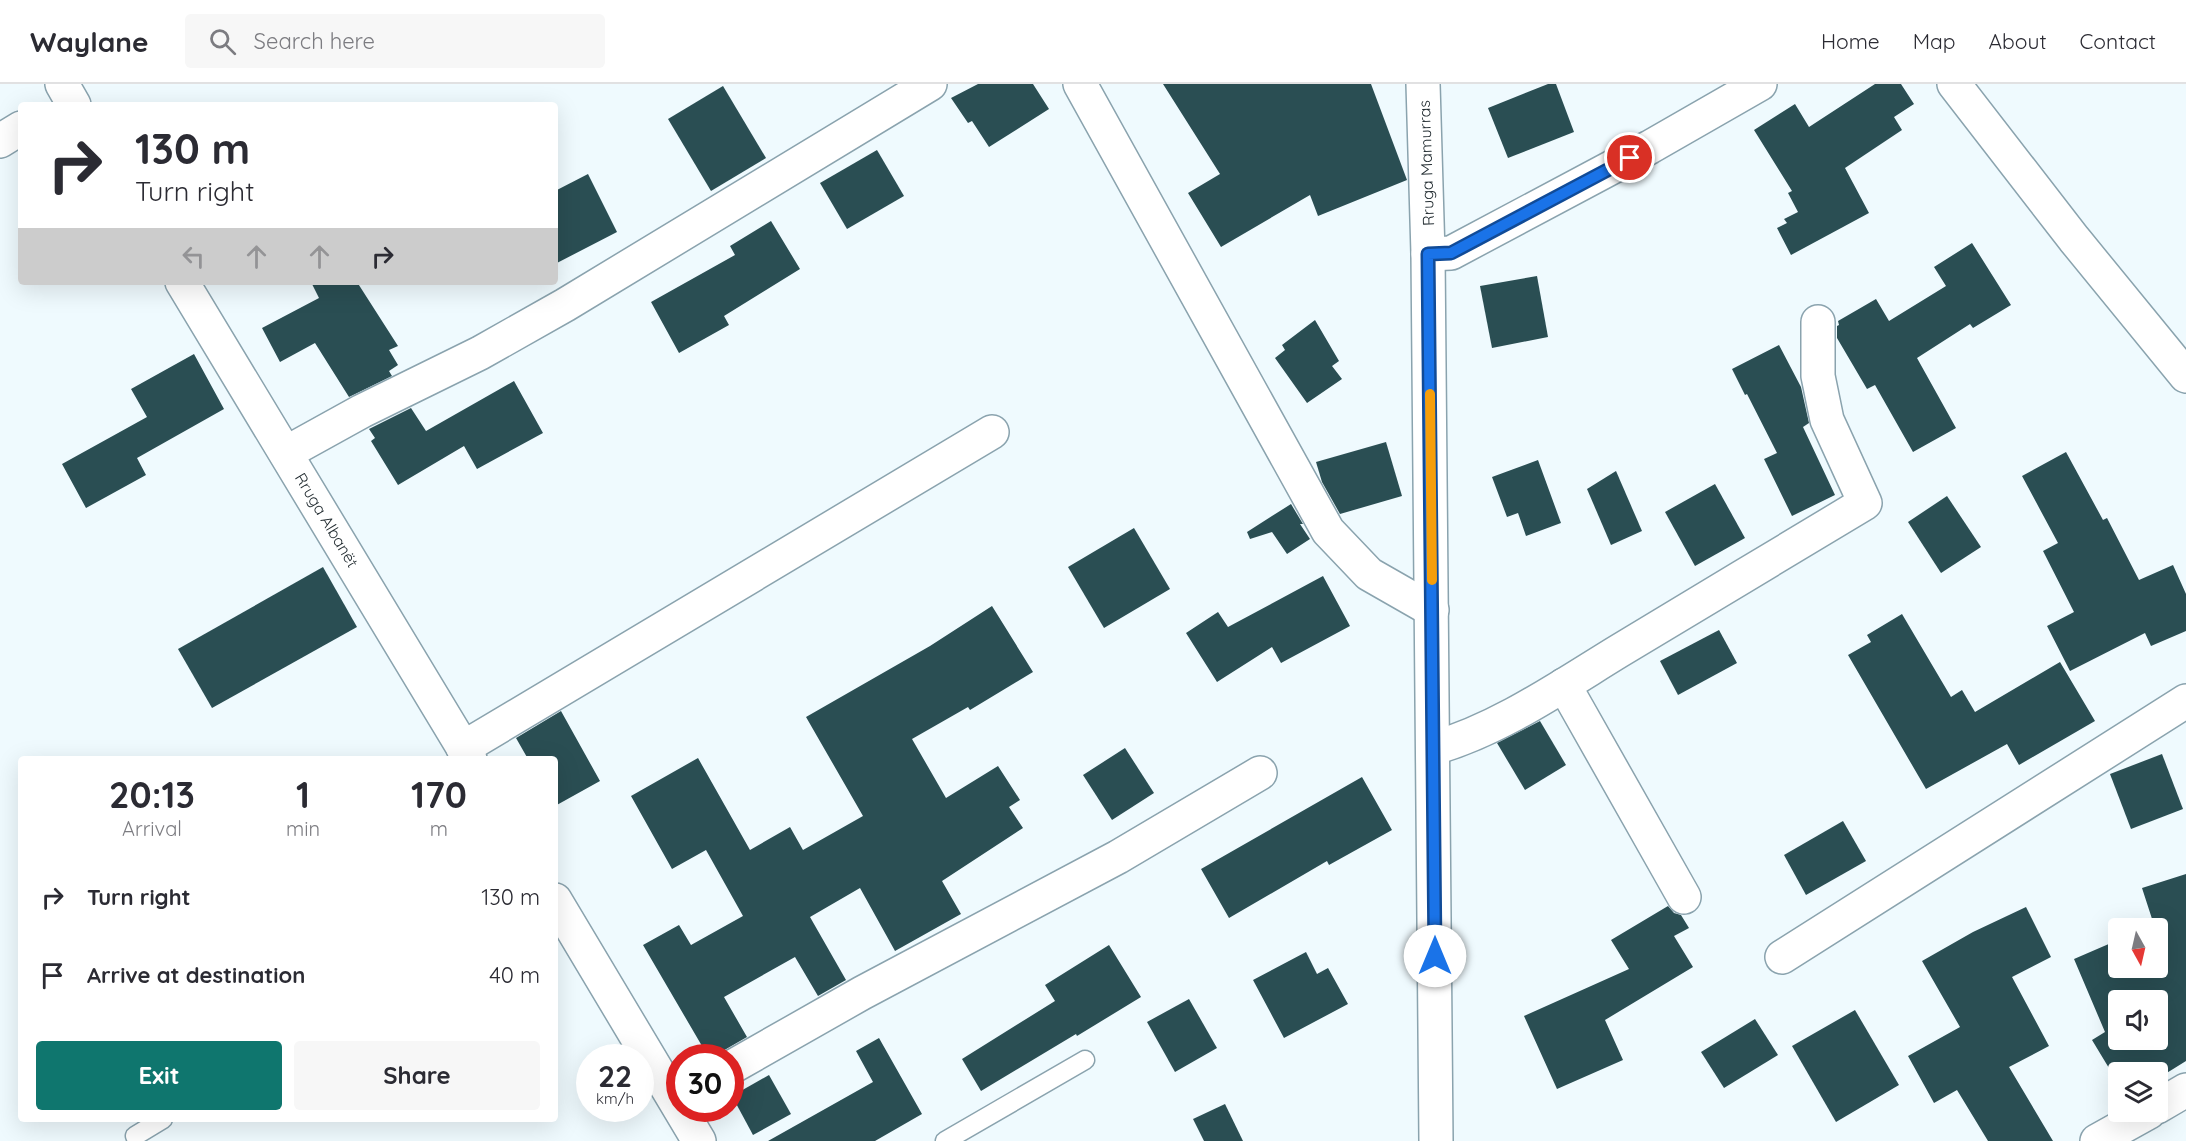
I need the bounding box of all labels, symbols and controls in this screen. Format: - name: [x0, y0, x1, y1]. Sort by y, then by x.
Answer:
- search box: [185, 14, 605, 68]
- text: Waylane: [30, 24, 149, 59]
- icon: search: [206, 25, 239, 58]
- text: Search here: [254, 27, 375, 55]
- text: Home: [1821, 28, 1880, 54]
- text: Map: [1913, 28, 1956, 54]
- text: About: [1989, 28, 2047, 54]
- text: Contact: [2080, 28, 2156, 54]
- street label: Rruga Mamurras: [1414, 100, 1438, 226]
- text: 130 m: [135, 122, 250, 175]
- icon: right: [36, 126, 114, 204]
- pin: [1604, 132, 1655, 183]
- icon: arrive: [1613, 141, 1646, 174]
- text: Turn right: [135, 174, 254, 208]
- icon: left: [177, 240, 210, 273]
- icon: ahead: [240, 240, 273, 273]
- icon: ahead: [303, 240, 336, 273]
- icon: right: [366, 240, 399, 273]
- street label: Rruga Albanët: [291, 469, 363, 571]
- text: 20:13: [109, 772, 195, 817]
- text: 1: [296, 772, 310, 817]
- text: 170: [411, 772, 467, 817]
- text: Arrival: [122, 816, 182, 841]
- text: min: [286, 816, 320, 841]
- text: m: [430, 816, 448, 841]
- icon: right: [36, 881, 69, 914]
- text: Turn right: [87, 883, 191, 911]
- text: 130 m: [481, 883, 540, 911]
- north arrow: [2108, 918, 2168, 978]
- map controls: [2108, 918, 2168, 1122]
- position arrow: [1403, 924, 1467, 988]
- icon: arrive: [36, 959, 69, 992]
- text: Arrive at destination: [87, 961, 305, 989]
- text: 40 m: [489, 961, 540, 989]
- button: sound: [2108, 990, 2168, 1050]
- button: Exit: [36, 1041, 282, 1110]
- button: Share: [294, 1041, 540, 1110]
- speed limit sign: 30: [666, 1044, 744, 1122]
- text: 22: [598, 1057, 632, 1095]
- button: layers: [2108, 1062, 2168, 1122]
- text: km/h: [596, 1089, 634, 1108]

